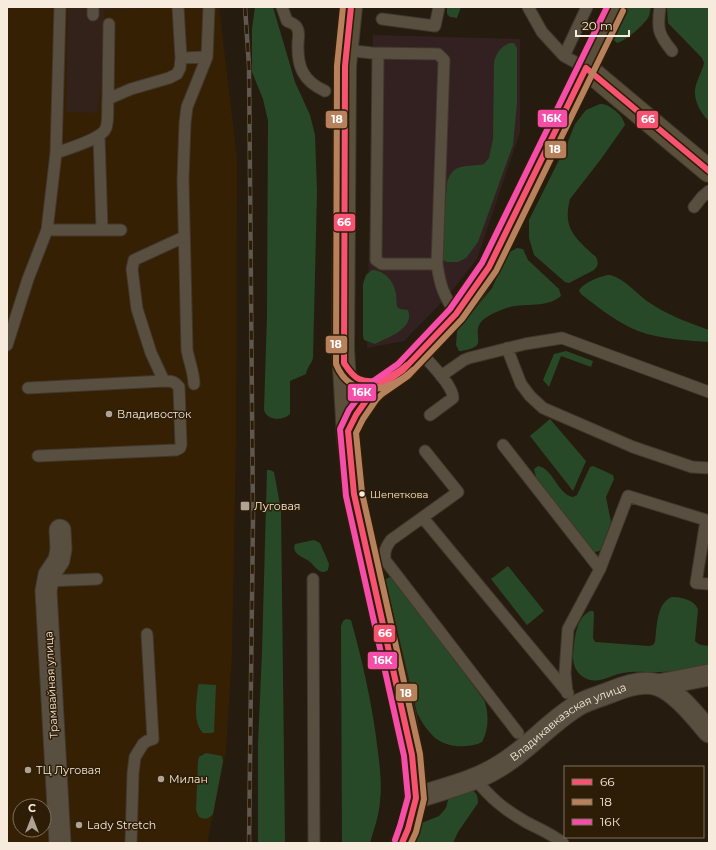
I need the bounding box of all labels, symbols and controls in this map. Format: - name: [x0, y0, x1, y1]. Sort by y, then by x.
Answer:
- scale bar: [576, 12, 629, 38]
- text: 20 m: [582, 18, 613, 33]
- line badge: 16К: [537, 109, 568, 128]
- line badge: 18: [325, 110, 348, 129]
- line badge: 66: [636, 110, 659, 129]
- text: 16К: [542, 111, 562, 125]
- text: 18: [331, 112, 343, 126]
- text: 66: [641, 112, 655, 126]
- line badge: 18: [544, 140, 567, 159]
- text: 18: [549, 142, 561, 156]
- line badge: 66: [333, 213, 356, 232]
- text: 66: [337, 215, 351, 229]
- line badge: 18: [325, 335, 348, 354]
- text: 18: [330, 337, 342, 351]
- line badge: 16К: [347, 383, 377, 402]
- text: 16К: [352, 385, 372, 399]
- place label: Владивосток: [117, 407, 192, 421]
- marker: Владивосток: [104, 409, 114, 419]
- place label: Шепеткова: [370, 488, 428, 501]
- marker: Шепеткова: [357, 489, 367, 499]
- place label: Луговая: [254, 499, 301, 513]
- marker: Луговая: [239, 500, 251, 512]
- line badge: 66: [373, 624, 396, 643]
- text: 66: [378, 626, 392, 640]
- street label: Трамвайная улица: [41, 631, 61, 739]
- line badge: 16К: [367, 651, 398, 670]
- text: 16К: [373, 653, 393, 667]
- street label: Владикавказская улица: [507, 680, 628, 764]
- line badge: 18: [395, 683, 418, 702]
- text: 18: [400, 686, 412, 700]
- place label: ТЦ Луговая: [36, 763, 101, 777]
- marker: ТЦ Луговая: [23, 765, 33, 775]
- legend: [564, 766, 704, 838]
- place label: Милан: [169, 772, 208, 786]
- marker: Милан: [156, 774, 166, 784]
- text: 66: [600, 774, 615, 789]
- text: 18: [600, 794, 612, 809]
- north arrow: [12, 798, 52, 838]
- text: С: [28, 801, 36, 815]
- text: 16К: [600, 814, 621, 829]
- place label: Lady Stretch: [87, 818, 156, 832]
- marker: Lady Stretch: [74, 820, 84, 830]

